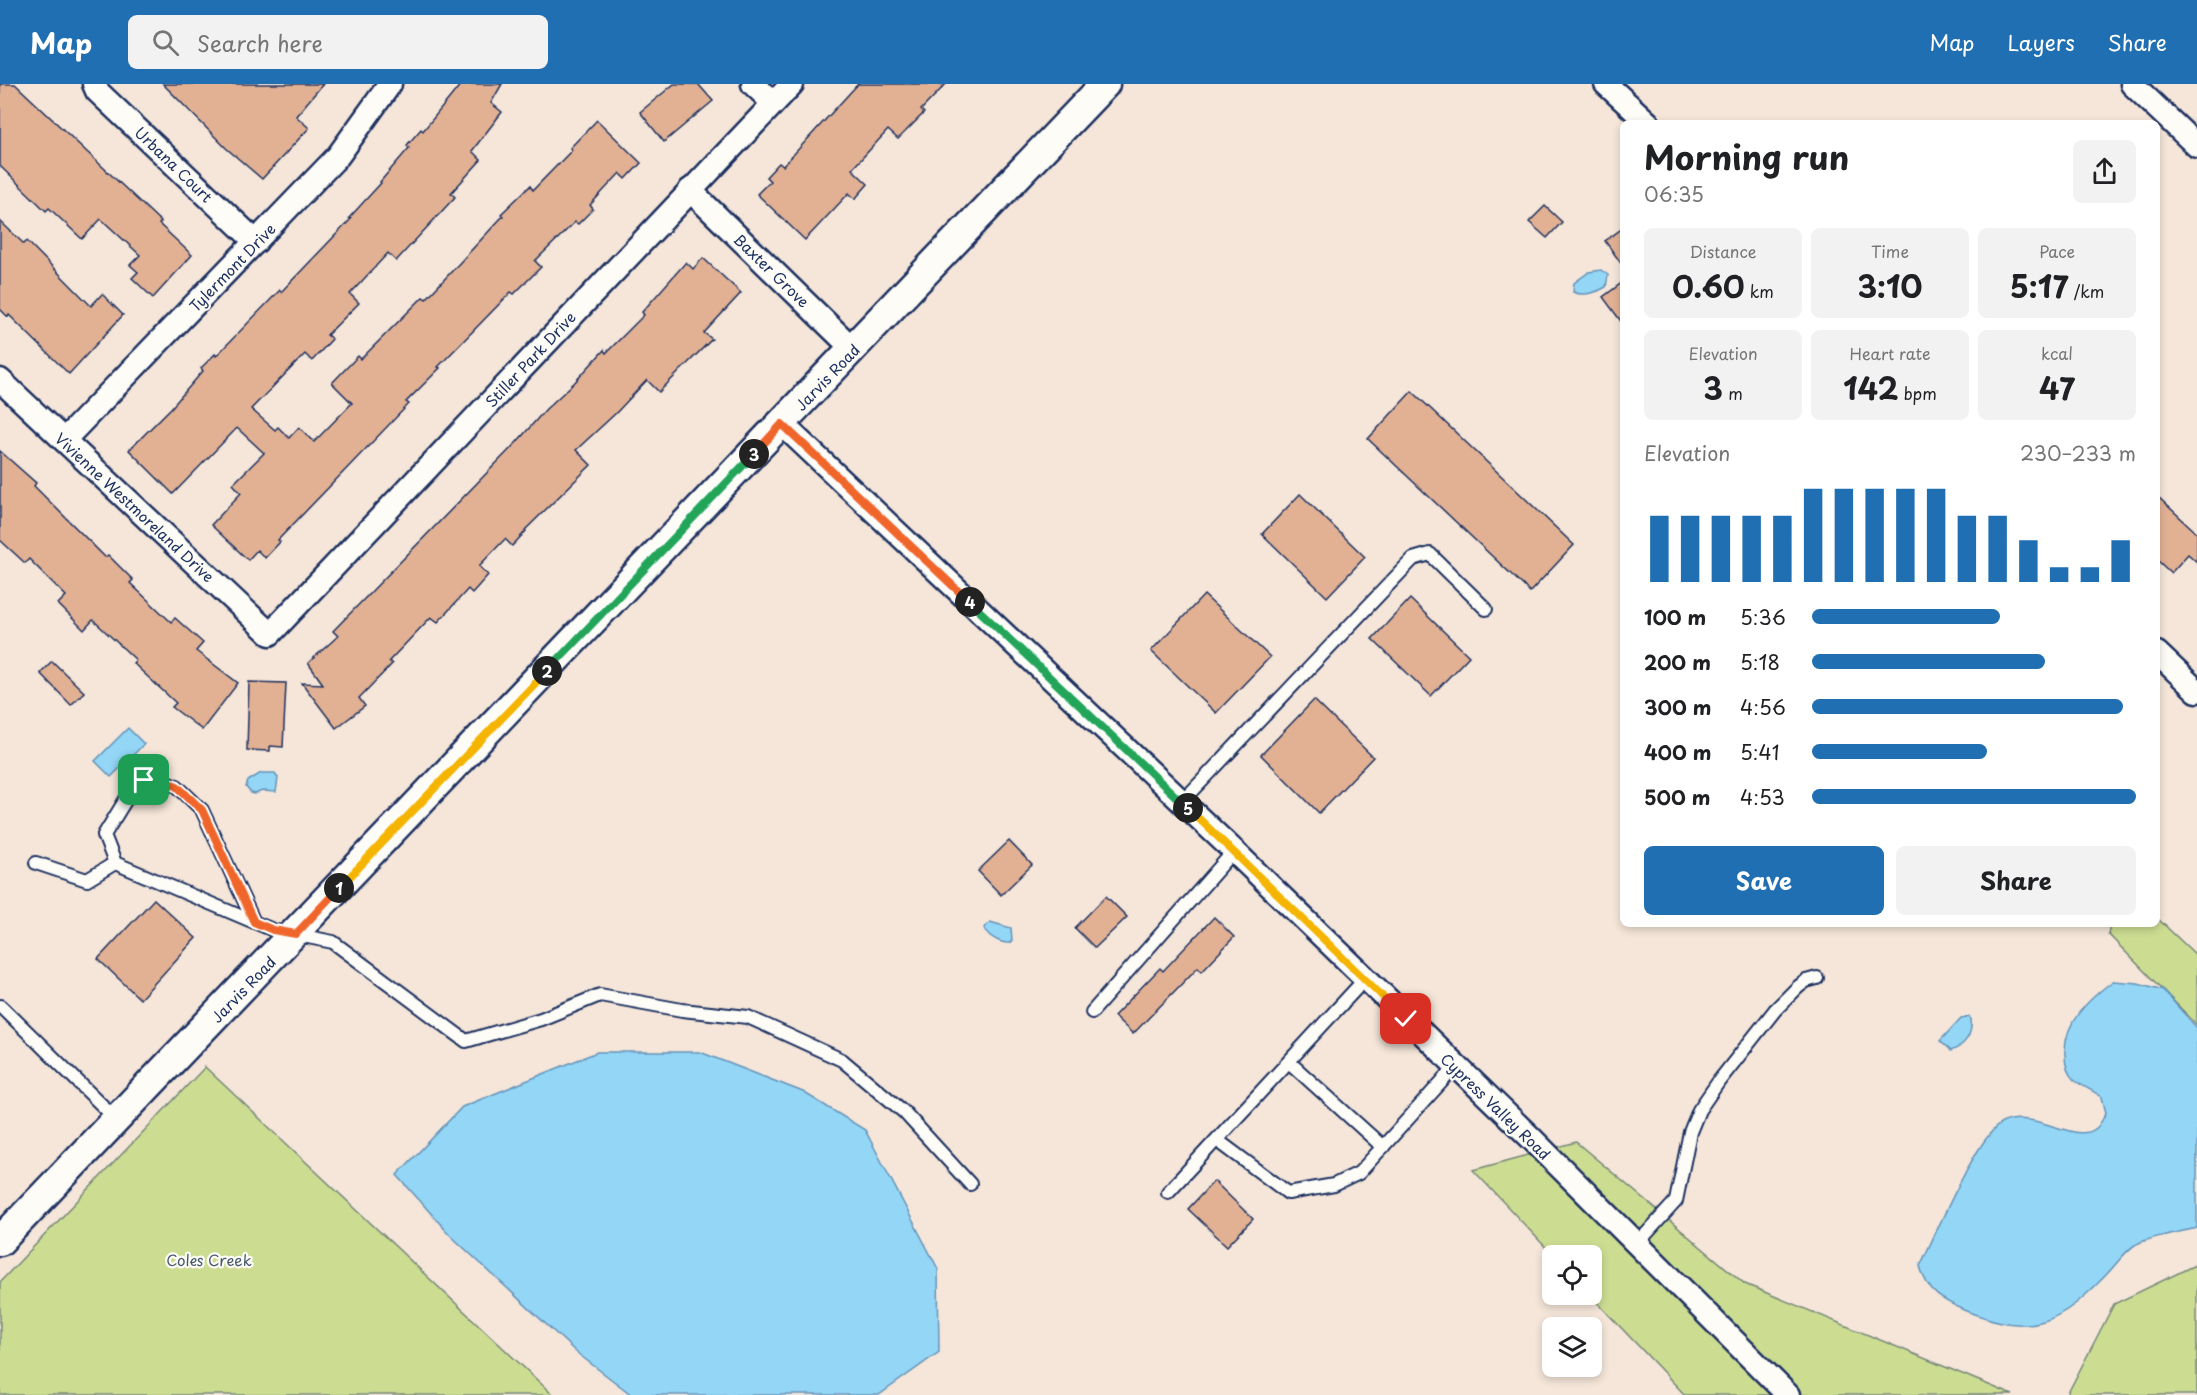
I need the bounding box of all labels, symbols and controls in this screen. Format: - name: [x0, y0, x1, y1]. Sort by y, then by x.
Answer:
- search box: [128, 15, 548, 69]
- text: Map: [30, 21, 92, 64]
- icon: search: [149, 26, 182, 59]
- text: Search here: [197, 26, 323, 59]
- text: Map: [1930, 26, 1974, 58]
- text: Layers: [2007, 26, 2075, 58]
- text: Share: [2108, 26, 2167, 58]
- street label: Urbana Court: [130, 121, 218, 207]
- text: Morning run: [1644, 131, 1849, 181]
- button: share: [2073, 140, 2136, 203]
- text: 06:35: [1644, 179, 1704, 209]
- street label: Tylermont Drive: [184, 218, 280, 316]
- street label: Baxter Grove: [729, 228, 815, 312]
- text: Distance: [1689, 239, 1757, 263]
- text: Time: [1871, 239, 1909, 263]
- text: Pace: [2039, 239, 2075, 263]
- text: 0.60: [1672, 263, 1745, 308]
- text: 3:10: [1857, 263, 1923, 308]
- text: 5:17: [2010, 263, 2068, 308]
- text: km: [1745, 279, 1774, 303]
- text: /km: [2068, 279, 2104, 303]
- street label: Stiller Park Drive: [479, 306, 581, 412]
- street label: Jarvis Road: [789, 339, 865, 415]
- text: Elevation: [1688, 341, 1758, 365]
- text: Heart rate: [1850, 341, 1930, 365]
- text: kcal: [2041, 341, 2073, 365]
- text: 3: [1703, 365, 1723, 410]
- text: 142: [1843, 365, 1898, 410]
- text: 47: [2039, 365, 2075, 410]
- text: m: [1723, 381, 1743, 405]
- text: bpm: [1898, 381, 1937, 405]
- street label: Vivienne Westmoreland Drive: [50, 427, 220, 587]
- text: Elevation: [1644, 438, 1730, 468]
- text: 230–233 m: [2020, 438, 2136, 468]
- pin: 3: [739, 439, 769, 469]
- text: 3: [749, 442, 759, 466]
- pin: 4: [955, 587, 985, 617]
- text: 4: [965, 590, 975, 614]
- text: 100 m: [1644, 602, 1706, 632]
- text: 5:36: [1740, 602, 1786, 632]
- text: 200 m: [1644, 647, 1711, 677]
- text: 5:18: [1740, 647, 1780, 677]
- pin: 2: [532, 656, 562, 686]
- text: 2: [541, 659, 553, 683]
- text: 300 m: [1644, 692, 1712, 722]
- text: 4:56: [1740, 692, 1786, 722]
- text: 400 m: [1644, 737, 1712, 767]
- text: 5:41: [1740, 737, 1780, 767]
- pin: [118, 754, 169, 805]
- icon: arrive: [127, 763, 160, 796]
- text: 500 m: [1644, 782, 1711, 812]
- text: 4:53: [1740, 782, 1785, 812]
- pin: 5: [1173, 793, 1203, 823]
- text: 5: [1183, 796, 1193, 820]
- button: Save: [1644, 846, 1884, 915]
- button: Share: [1896, 846, 2136, 915]
- pin: 1: [324, 873, 354, 903]
- text: 1: [335, 876, 343, 900]
- street label: Jarvis Road: [205, 951, 281, 1027]
- pin: [1380, 993, 1431, 1044]
- icon: check: [1389, 1002, 1422, 1035]
- street label: Cypress Valley Road: [1436, 1047, 1556, 1165]
- map controls: [1542, 1245, 1602, 1377]
- button: locate: [1542, 1245, 1602, 1305]
- park label: Coles Creek: [166, 1248, 252, 1271]
- button: layers: [1542, 1317, 1602, 1377]

